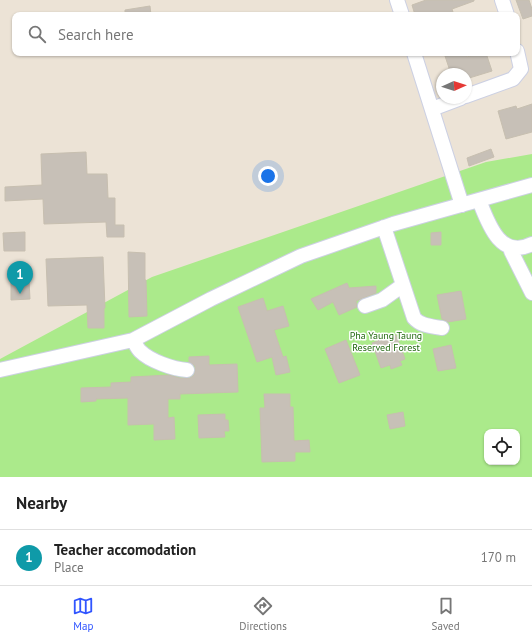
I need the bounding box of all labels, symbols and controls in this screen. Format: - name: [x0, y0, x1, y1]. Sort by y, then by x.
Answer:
- search box: [12, 12, 520, 56]
- icon: search: [26, 23, 48, 45]
- text: Search here: [58, 25, 134, 44]
- north arrow: [436, 68, 472, 104]
- your location: [258, 166, 278, 186]
- pin: 1: [7, 261, 33, 294]
- park label: Pha Yaung Taung Reserved Forest: [350, 329, 422, 354]
- map controls: [484, 429, 520, 465]
- button: locate: [484, 429, 520, 465]
- text: Nearby: [16, 492, 67, 514]
- text: Teacher accomodation: [54, 540, 196, 559]
- text: 1: [25, 549, 33, 566]
- text: 170 m: [481, 549, 516, 566]
- text: Place: [54, 559, 84, 576]
- tab: Map: [72, 595, 94, 633]
- tab: Directions: [239, 595, 287, 633]
- tab: Saved: [432, 595, 460, 633]

